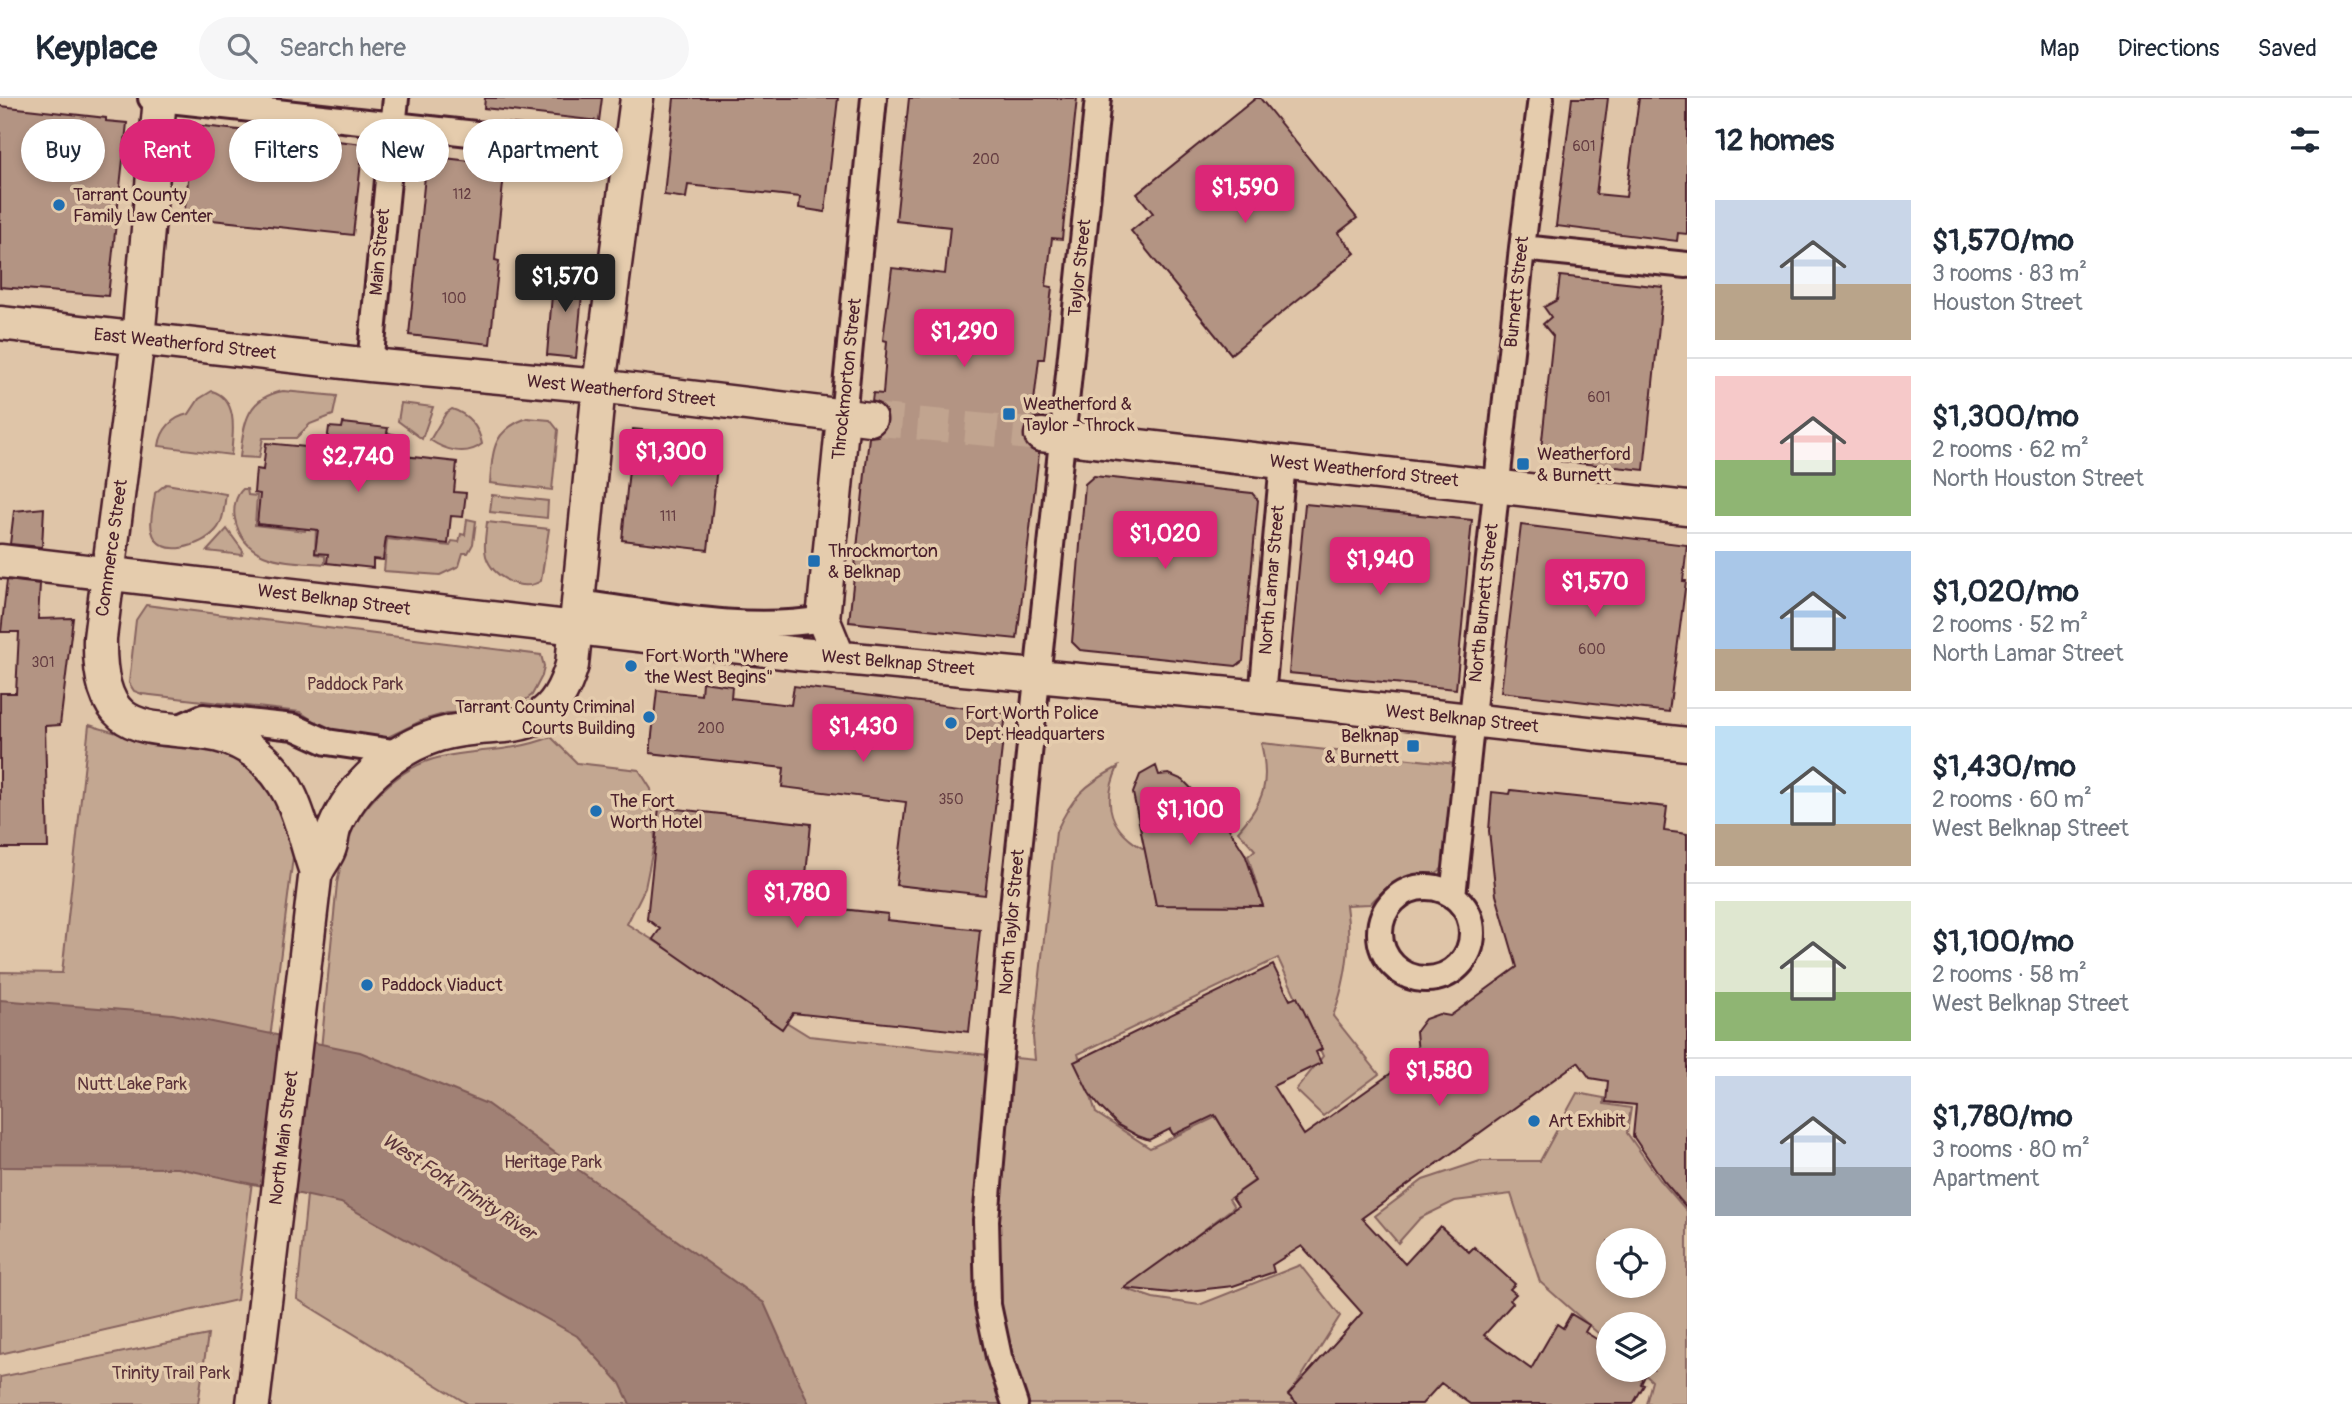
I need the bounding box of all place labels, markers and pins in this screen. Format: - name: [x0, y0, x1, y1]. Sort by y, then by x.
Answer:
- pin: $1,590: [1188, 166, 1302, 225]
- place label: Tarrant County Family Law Center: [73, 184, 214, 228]
- marker: Tarrant County Family Law Center: [51, 197, 67, 213]
- pin: $1,570: [508, 254, 622, 314]
- pin: $1,290: [907, 310, 1021, 369]
- place label: Weatherford & Taylor - Throck: [1023, 393, 1135, 437]
- marker: Weatherford & Taylor - Throck: [1001, 406, 1017, 422]
- pin: $1,300: [614, 430, 728, 489]
- pin: $2,740: [301, 434, 415, 494]
- place label: Weatherford & Burnett: [1537, 443, 1631, 487]
- marker: Weatherford & Burnett: [1515, 456, 1531, 472]
- pin: $1,020: [1108, 512, 1222, 571]
- pin: $1,940: [1323, 538, 1437, 597]
- place label: Throckmorton & Belknap: [828, 540, 938, 584]
- marker: Throckmorton & Belknap: [806, 553, 822, 569]
- pin: $1,570: [1538, 560, 1652, 619]
- place label: Fort Worth "Where the West Begins": [644, 645, 788, 689]
- marker: Fort Worth "Where the West Begins": [623, 658, 639, 674]
- place label: Tarrant County Criminal Courts Building: [455, 696, 635, 740]
- place label: Fort Worth Police Dept Headquarters: [965, 702, 1104, 746]
- pin: $1,430: [806, 704, 920, 764]
- marker: Tarrant County Criminal Courts Building: [641, 709, 657, 725]
- marker: Fort Worth Police Dept Headquarters: [943, 715, 959, 731]
- place label: Belknap & Burnett: [1325, 725, 1400, 769]
- marker: Belknap & Burnett: [1405, 738, 1421, 754]
- pin: $1,100: [1133, 788, 1247, 847]
- place label: The Fort Worth Hotel: [610, 790, 703, 834]
- marker: The Fort Worth Hotel: [588, 803, 604, 819]
- pin: $1,780: [740, 870, 854, 930]
- place label: Paddock Viaduct: [381, 974, 503, 997]
- marker: Paddock Viaduct: [359, 977, 375, 993]
- pin: $1,580: [1382, 1048, 1496, 1108]
- place label: Art Exhibit: [1548, 1110, 1627, 1133]
- marker: Art Exhibit: [1526, 1113, 1542, 1129]

